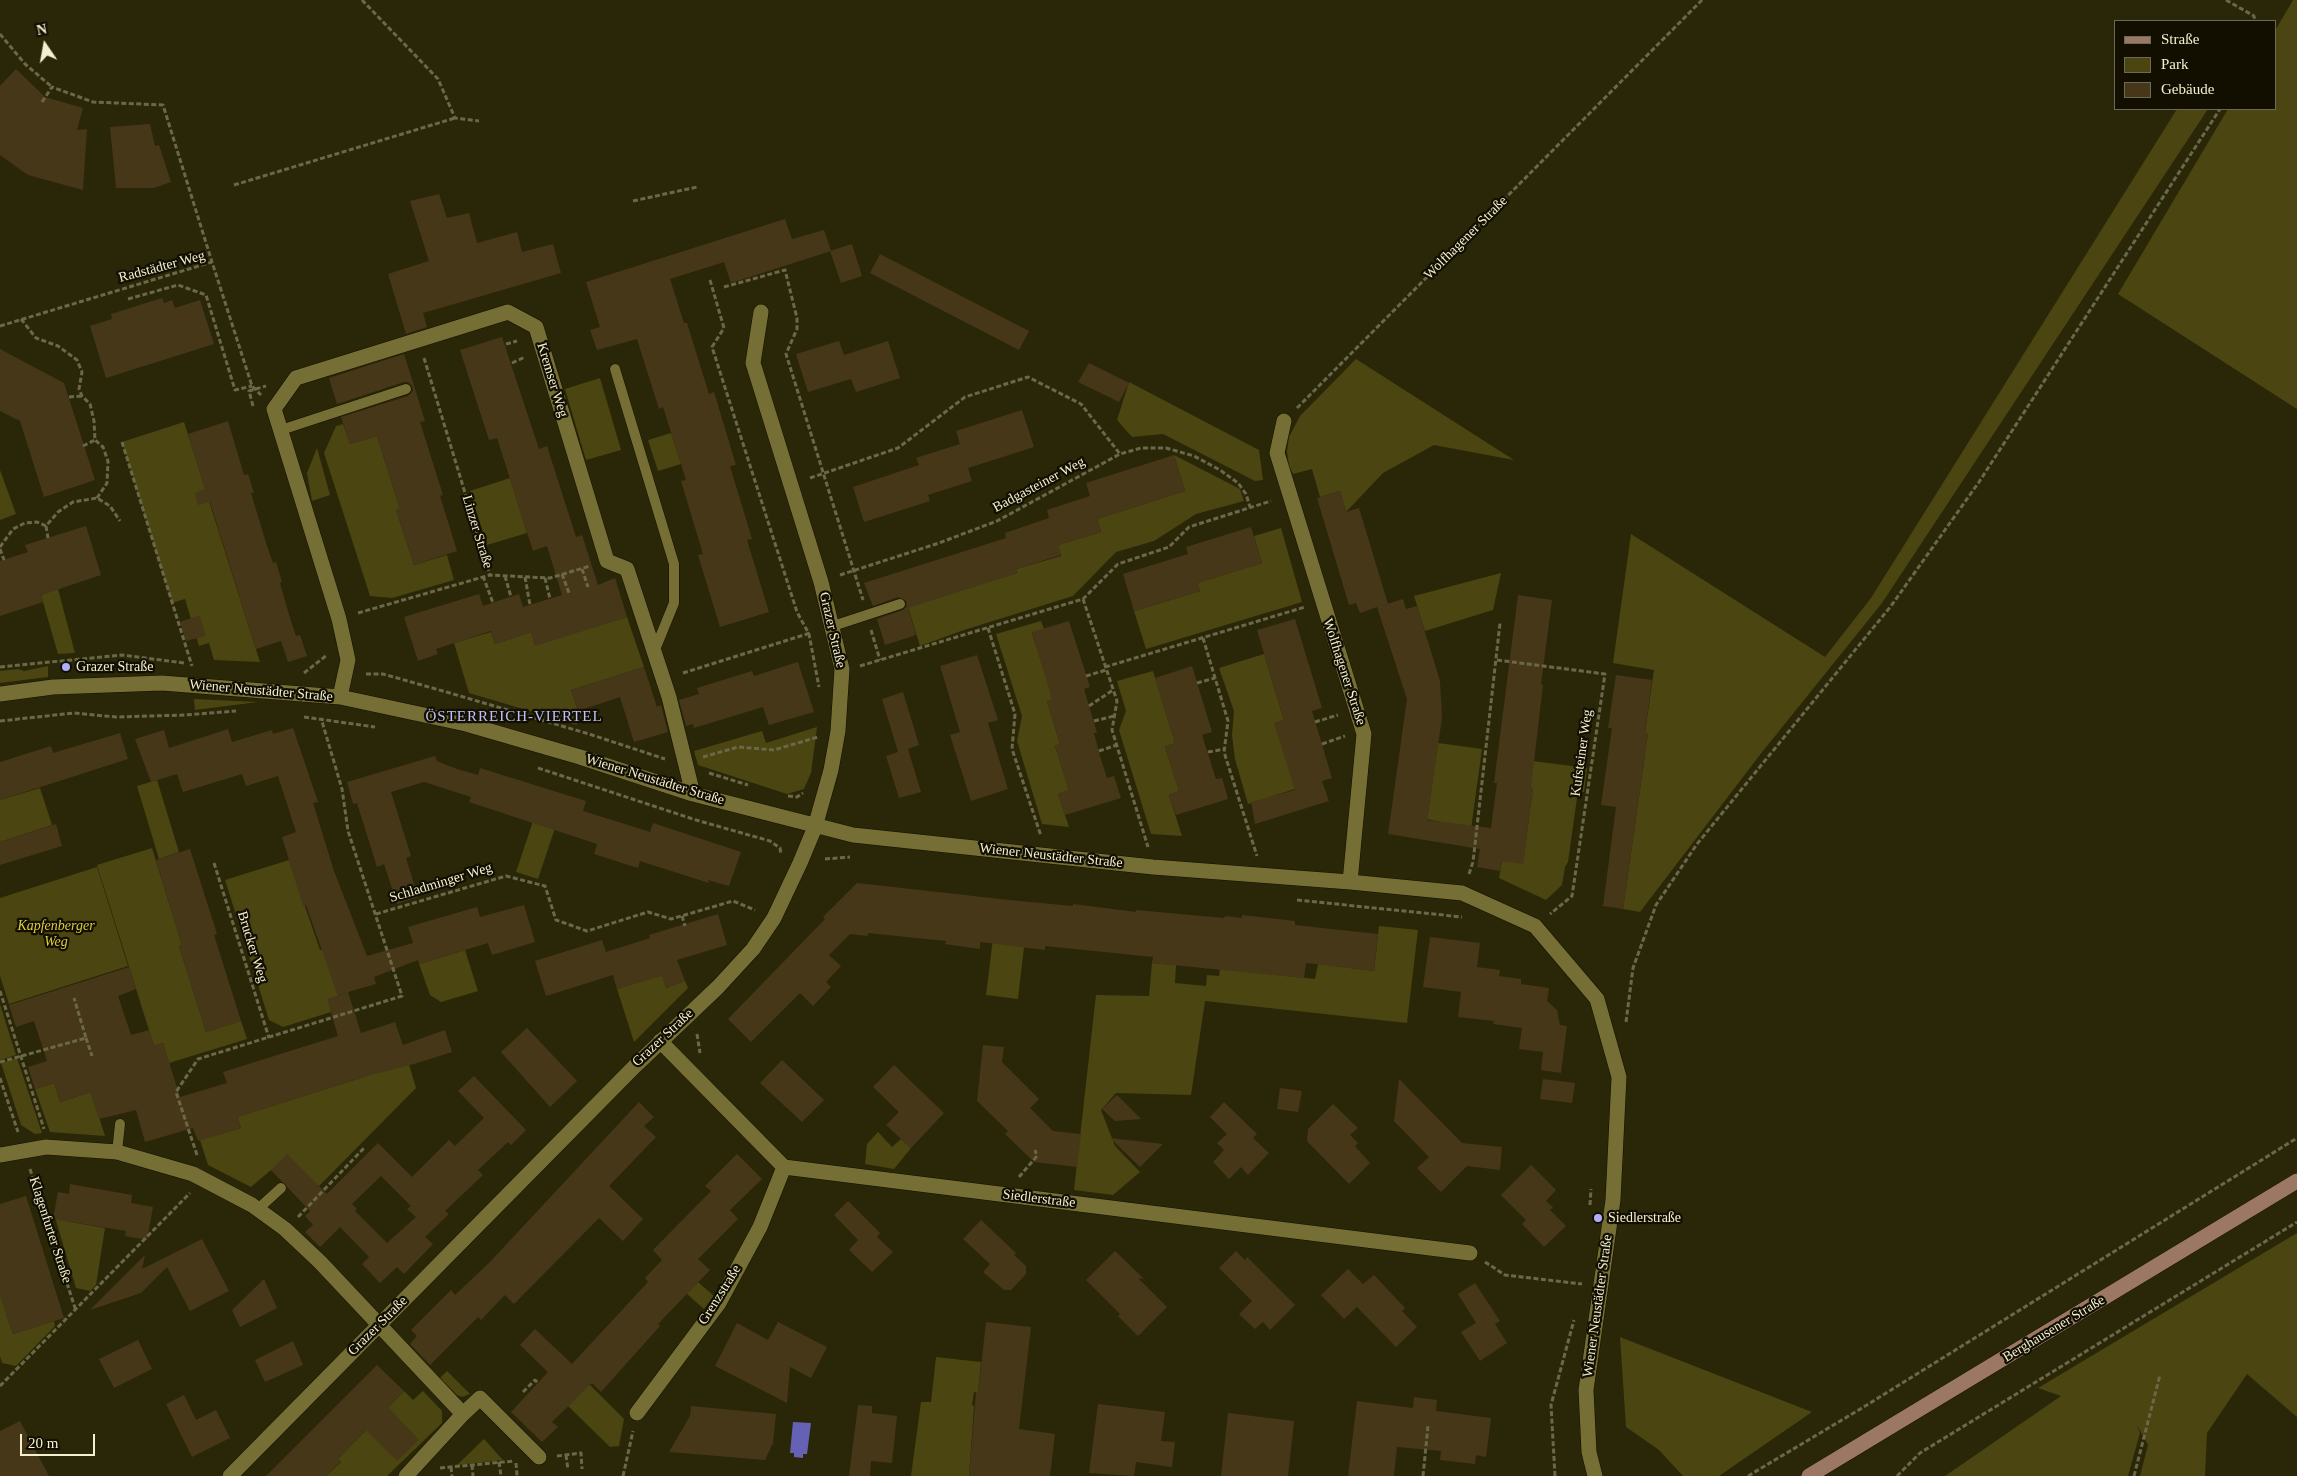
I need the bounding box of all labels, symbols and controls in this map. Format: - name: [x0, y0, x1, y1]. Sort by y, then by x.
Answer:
- north arrow: [20, 20, 70, 70]
- legend: [2114, 20, 2277, 110]
- text: N: [35, 21, 48, 38]
- text: Straße: [2161, 31, 2199, 47]
- text: Park: [2161, 56, 2189, 72]
- text: Gebäude: [2161, 81, 2214, 97]
- street label: Wolfhagener Straße: [1421, 193, 1511, 283]
- street label: Radstädter Weg: [117, 247, 207, 287]
- street label: Kremser Weg: [533, 341, 571, 419]
- street label: Badgasteiner Weg: [990, 454, 1088, 516]
- street label: Linzer Straße: [458, 493, 496, 571]
- street label: Grazer Straße: [815, 590, 849, 670]
- street label: Wolfhagener Straße: [1319, 617, 1369, 727]
- place label: Grazer Straße: [76, 659, 153, 675]
- marker: Grazer Straße: [60, 661, 72, 673]
- street label: Wiener Neustädter Straße: [189, 676, 333, 706]
- district label: ÖSTERREICH-VIERTEL: [423, 708, 605, 726]
- street label: Kufsteiner Weg: [1568, 708, 1596, 798]
- street label: Wiener Neustädter Straße: [584, 751, 726, 809]
- street label: Wiener Neustädter Straße: [978, 840, 1124, 872]
- street label: Schladminger Weg: [388, 859, 494, 907]
- street label: Brucker Weg: [233, 909, 271, 985]
- park label: Kapfenberger Weg: [17, 918, 95, 950]
- street label: Grazer Straße: [629, 1005, 697, 1071]
- street label: Klagenfurter Straße: [25, 1175, 75, 1285]
- street label: Siedlerstraße: [1002, 1186, 1076, 1212]
- place label: Siedlerstraße: [1608, 1210, 1681, 1226]
- marker: Siedlerstraße: [1592, 1212, 1604, 1224]
- street label: Wiener Neustädter Straße: [1580, 1234, 1616, 1378]
- street label: Grenzstraße: [695, 1262, 745, 1328]
- street label: Berghausener Straße: [2000, 1292, 2108, 1366]
- street label: Grazer Straße: [345, 1293, 411, 1359]
- scale bar: [22, 1424, 98, 1456]
- text: 20 m: [28, 1435, 58, 1451]

